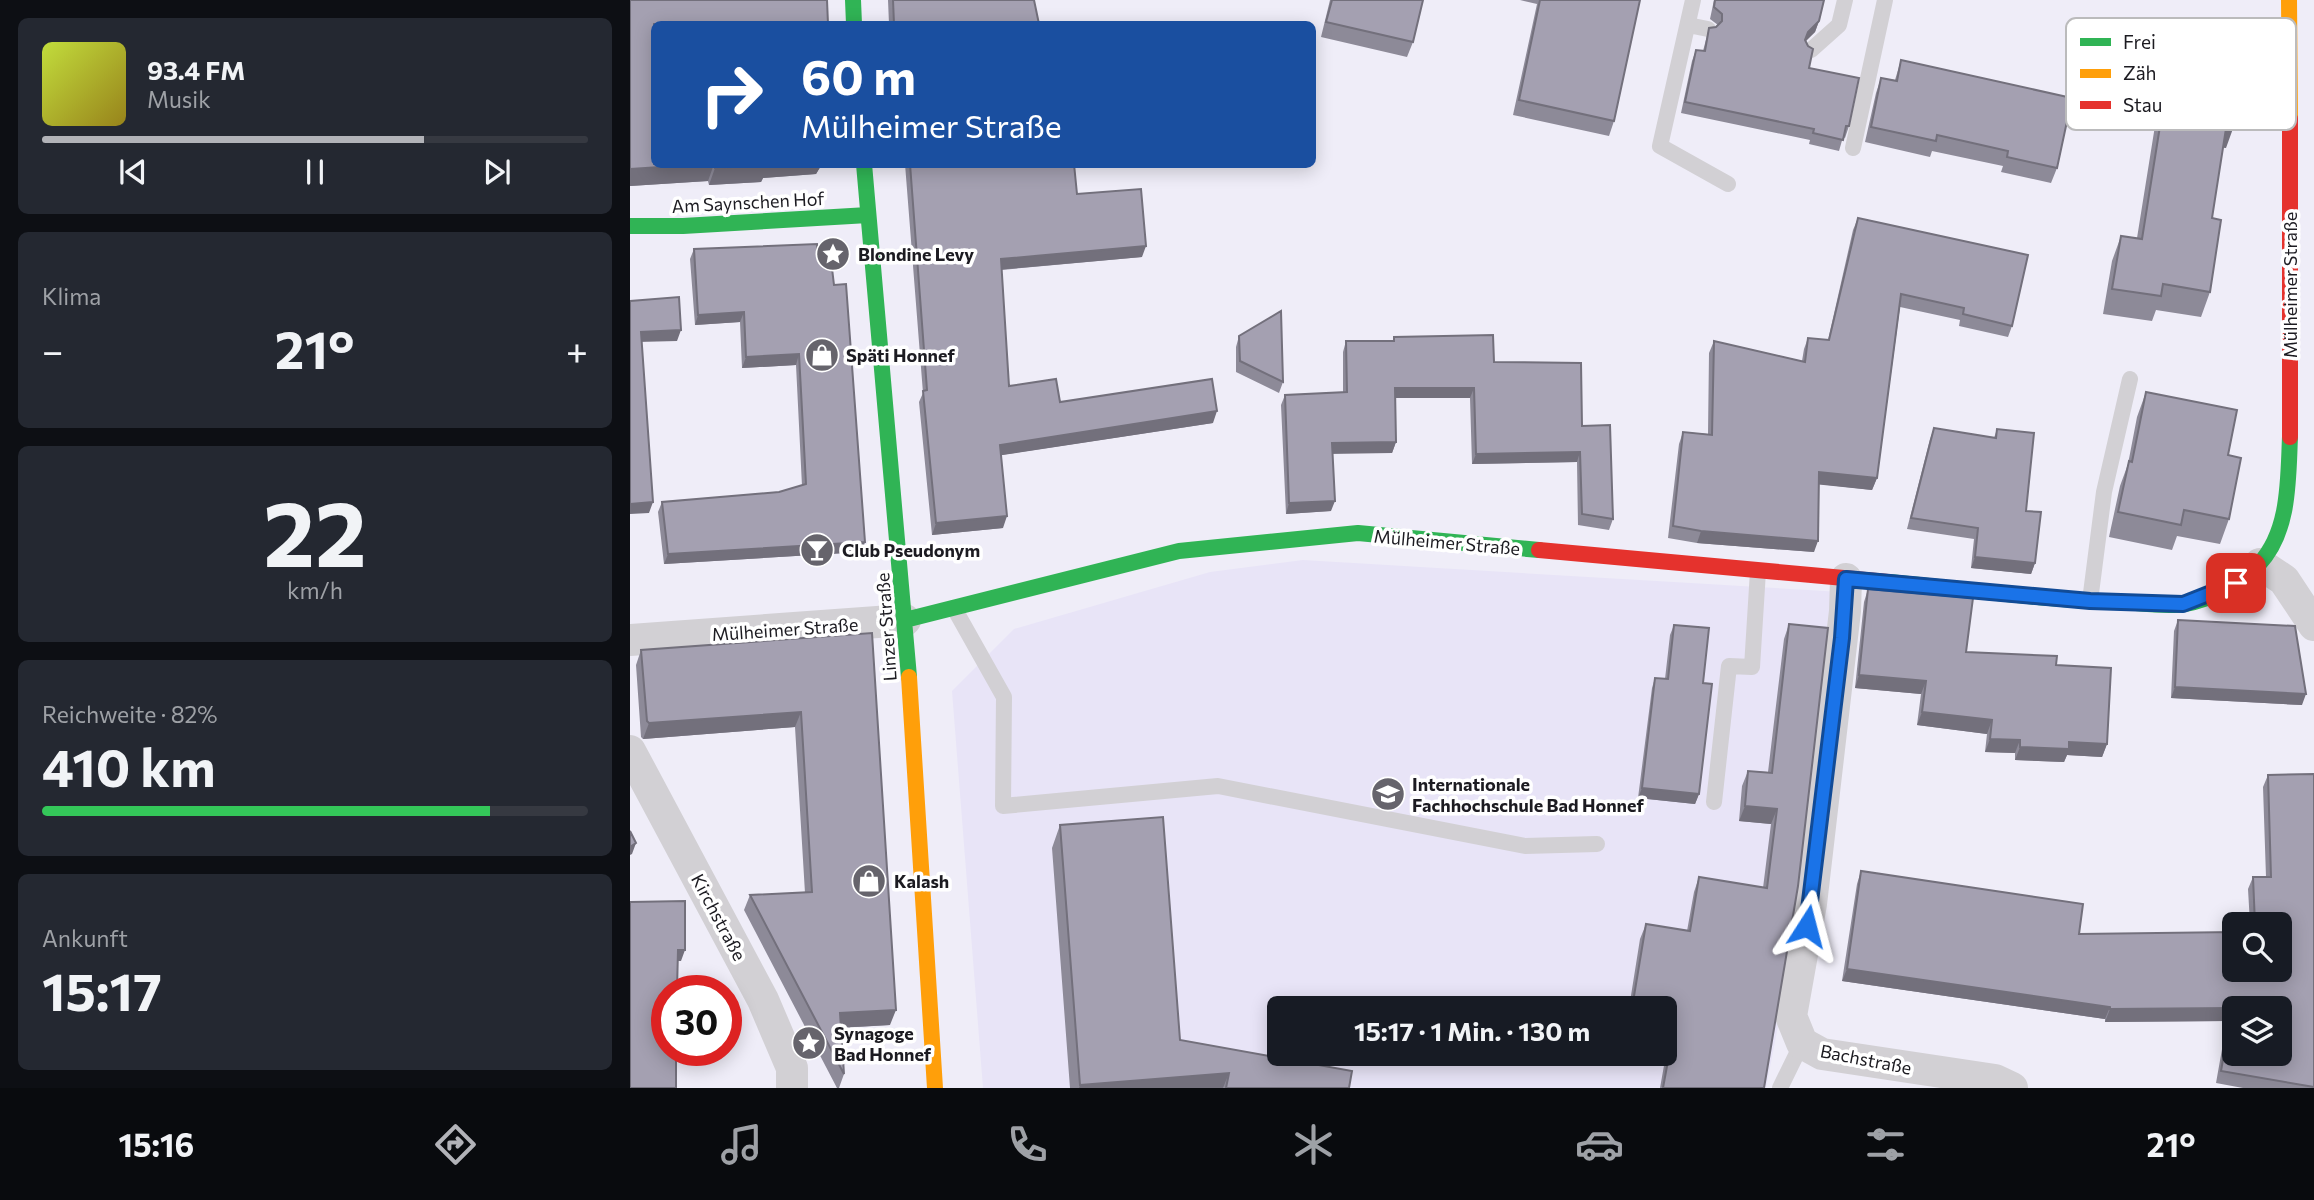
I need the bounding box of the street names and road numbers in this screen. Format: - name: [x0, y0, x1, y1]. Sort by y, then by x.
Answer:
- street label: Am Saynschen Hof: [671, 187, 826, 217]
- street label: Mülheimer Straße: [2279, 212, 2301, 358]
- street label: Mülheimer Straße: [1373, 525, 1521, 559]
- street label: Linzer Straße: [871, 572, 901, 682]
- street label: Mülheimer Straße: [711, 613, 859, 645]
- street label: Kirchstraße: [687, 870, 751, 964]
- street label: Bachstraße: [1818, 1039, 1914, 1079]

